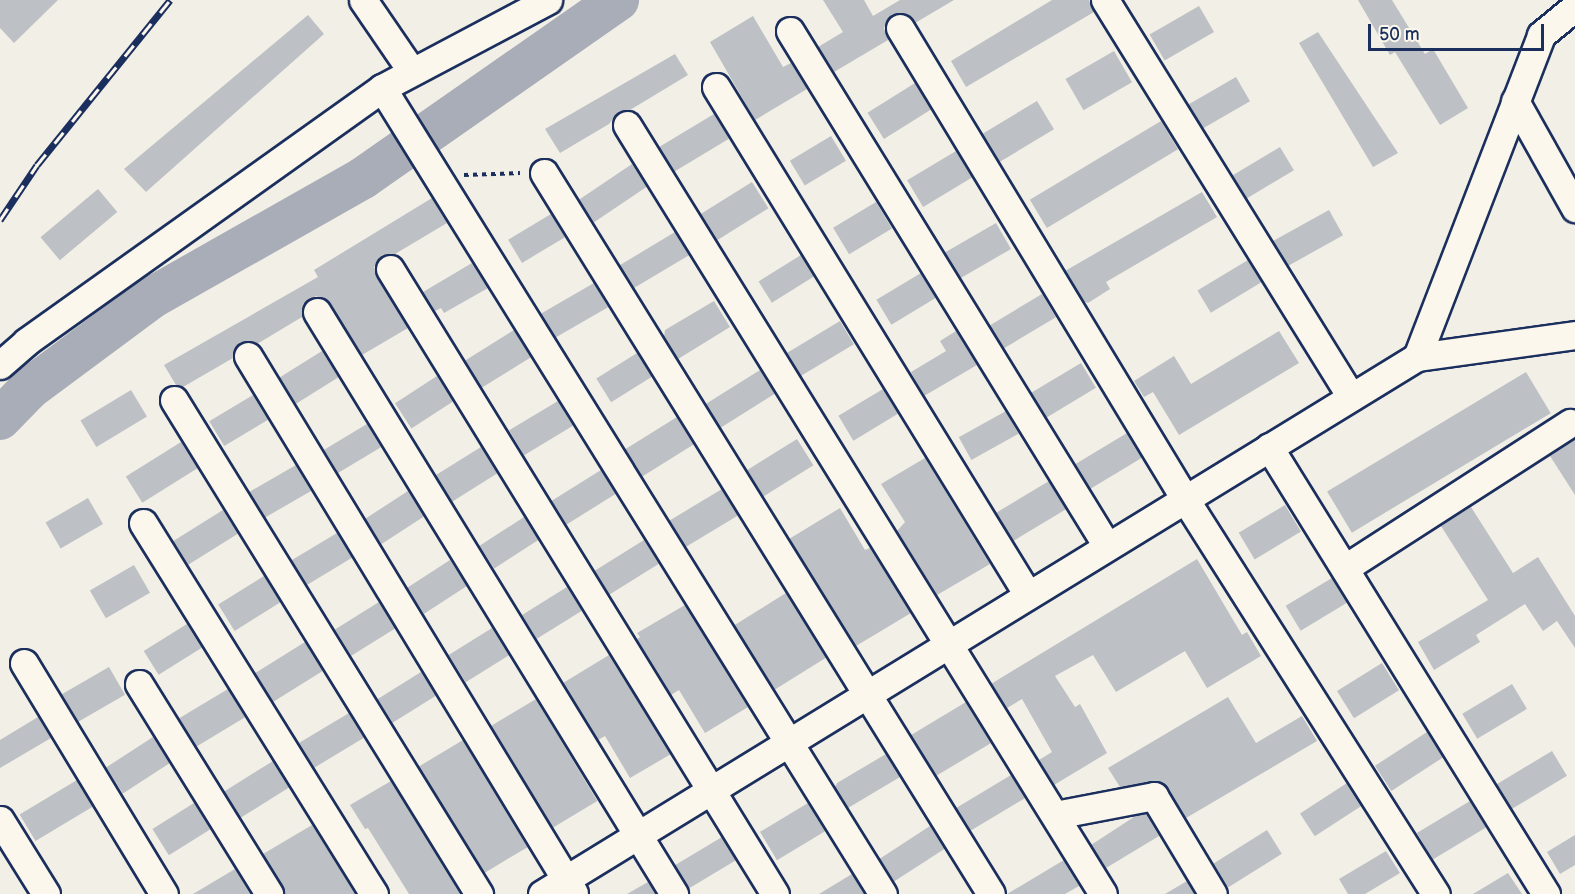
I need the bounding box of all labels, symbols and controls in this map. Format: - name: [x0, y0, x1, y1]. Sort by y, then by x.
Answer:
- scale bar: [1371, 12, 1546, 50]
- text: 50 m: [1379, 24, 1420, 45]

